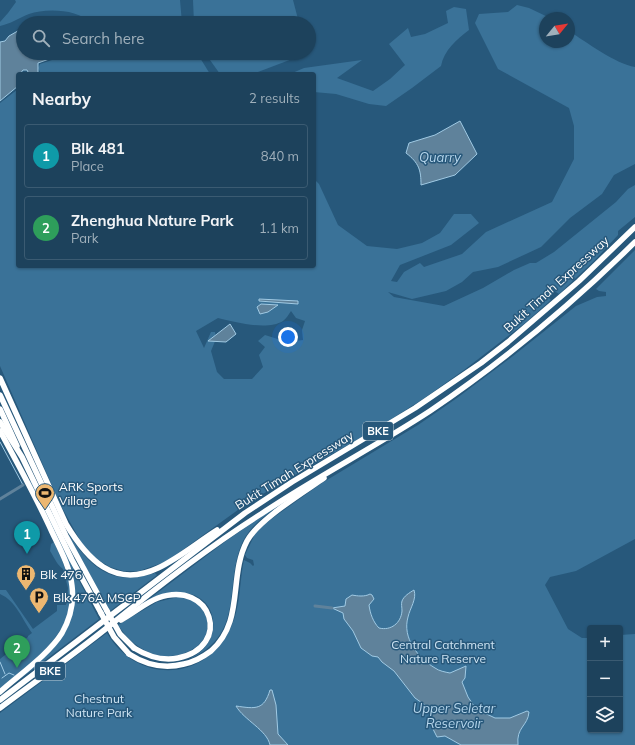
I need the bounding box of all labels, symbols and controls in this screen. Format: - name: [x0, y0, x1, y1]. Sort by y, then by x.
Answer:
- north arrow: [539, 12, 575, 48]
- search box: [16, 16, 316, 60]
- icon: search: [30, 27, 52, 49]
- text: Search here: [62, 29, 144, 48]
- text: Nearby: [32, 88, 91, 109]
- text: 2 results: [249, 90, 300, 106]
- text: Blk 481: [71, 139, 125, 158]
- text: 1: [42, 148, 50, 164]
- text: 840 m: [261, 148, 299, 164]
- water label: Quarry: [419, 149, 462, 165]
- text: Place: [71, 158, 104, 174]
- text: Zhenghua Nature Park: [71, 211, 234, 230]
- text: 2: [42, 220, 50, 236]
- text: 1.1 km: [259, 220, 299, 236]
- text: Park: [71, 230, 98, 246]
- street label: Bukit Timah Expressway: [500, 232, 612, 335]
- your location: [278, 327, 298, 347]
- road number: BKE: [363, 422, 393, 440]
- street label: Bukit Timah Expressway: [232, 427, 356, 513]
- place label: ARK Sports Village: [59, 479, 123, 508]
- sports icon: ARK Sports Village: [34, 482, 56, 510]
- pin: 1: [14, 521, 40, 554]
- building icon: Blk 476: [15, 563, 37, 591]
- place label: Blk 476: [40, 567, 82, 582]
- parking icon: Blk 476A MSCP: [28, 586, 50, 614]
- place label: Blk 476A MSCP: [53, 590, 141, 605]
- map controls: [587, 625, 623, 733]
- button: +: [587, 625, 623, 661]
- pin: 2: [4, 635, 30, 668]
- park label: Central Catchment Nature Reserve: [391, 637, 495, 666]
- button: −: [587, 661, 623, 697]
- road number: BKE: [35, 662, 65, 680]
- park label: Chestnut Nature Park: [66, 691, 133, 720]
- button: layers: [587, 697, 623, 733]
- water label: Upper Seletar Reservoir: [413, 700, 497, 731]

